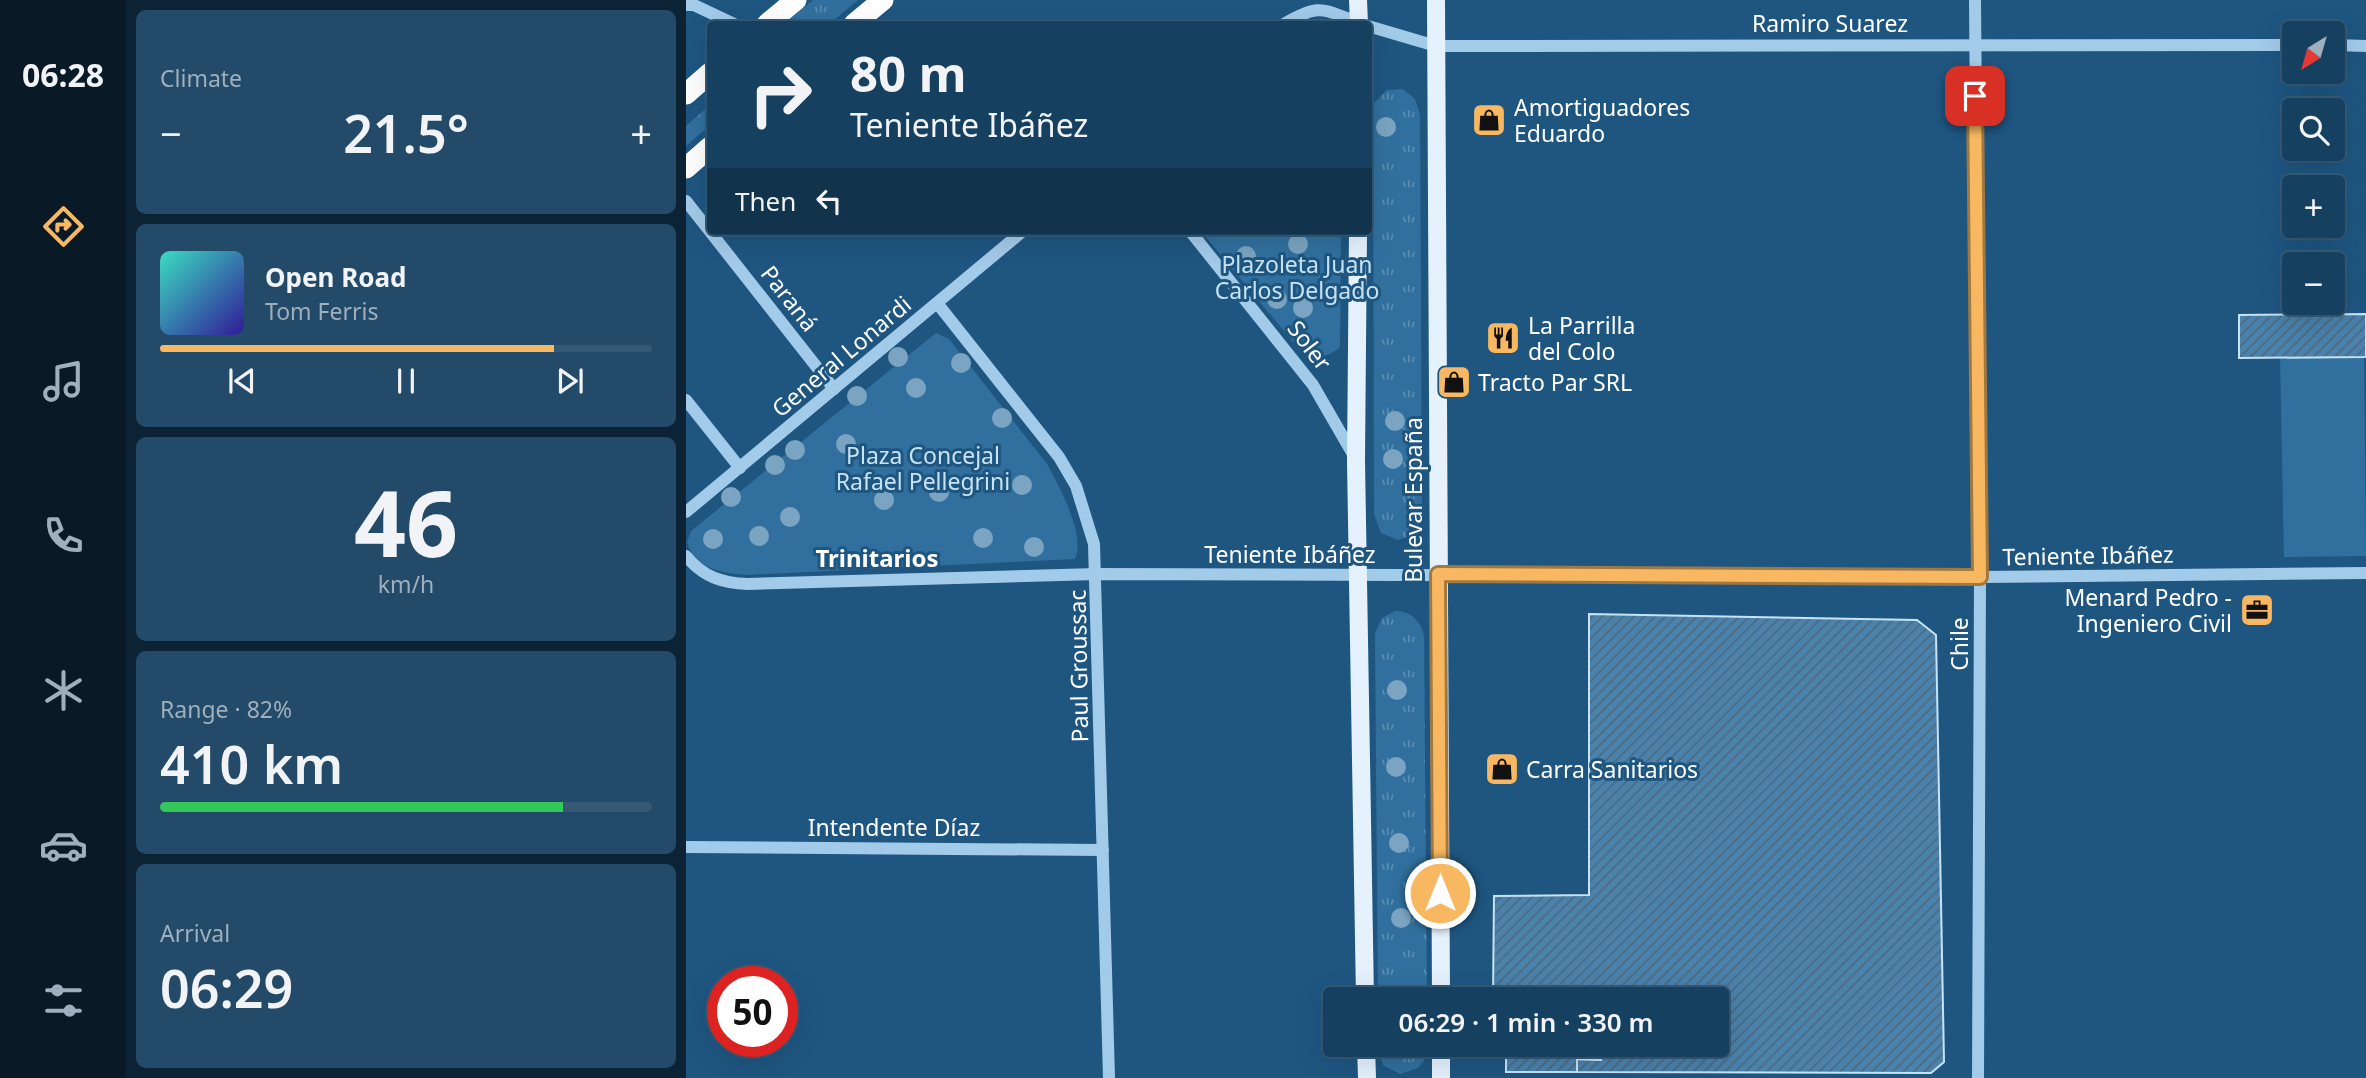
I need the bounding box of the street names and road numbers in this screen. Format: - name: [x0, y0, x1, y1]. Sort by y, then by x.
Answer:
- street label: Ramiro Suarez: [1752, 7, 1908, 39]
- street label: Paraná: [754, 258, 826, 338]
- street label: General Lonardi: [764, 288, 918, 424]
- street label: Soler: [1281, 313, 1340, 377]
- street label: Bulevar España: [1397, 417, 1429, 583]
- street label: Teniente Ibáñez: [1204, 538, 1376, 570]
- street label: Teniente Ibáñez: [2002, 538, 2174, 572]
- street label: Paul Groussac: [1061, 589, 1095, 743]
- street label: Chile: [1943, 617, 1975, 671]
- street label: Intendente Díaz: [808, 811, 980, 843]

